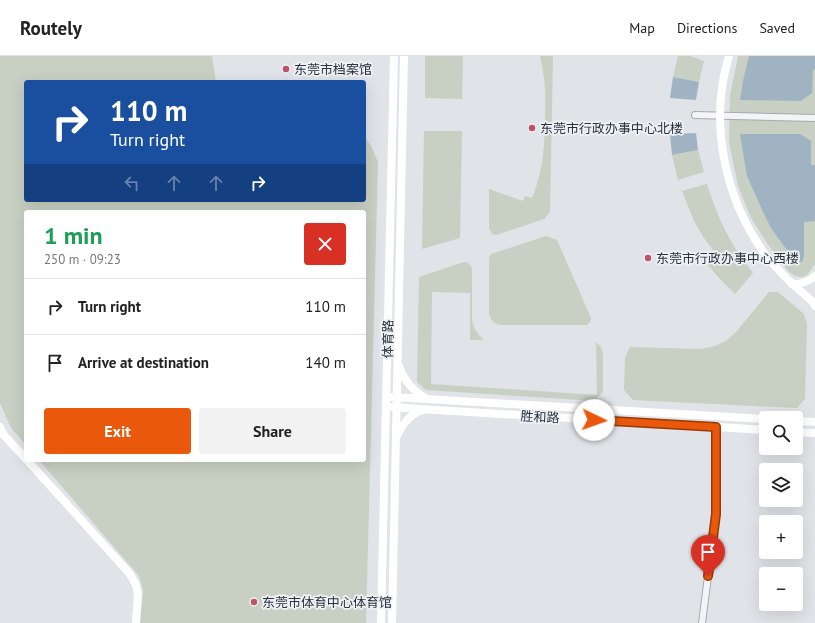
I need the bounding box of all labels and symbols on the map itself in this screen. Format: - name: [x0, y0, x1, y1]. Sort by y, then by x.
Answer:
- place label: 东莞市档案馆: [294, 61, 372, 78]
- marker: 东莞市档案馆: [281, 64, 291, 74]
- place label: 东莞市行政办事中心北楼: [540, 120, 683, 137]
- marker: 东莞市行政办事中心北楼: [527, 123, 537, 133]
- place label: 东莞市行政办事中心西楼: [656, 250, 799, 267]
- marker: 东莞市行政办事中心西楼: [643, 253, 653, 263]
- street label: 体育路: [379, 319, 397, 359]
- position arrow: [573, 399, 615, 441]
- street label: 胜和路: [520, 407, 560, 427]
- pin: [691, 535, 725, 576]
- place label: 东莞市体育中心体育馆: [262, 594, 392, 611]
- marker: 东莞市体育中心体育馆: [249, 597, 259, 607]

